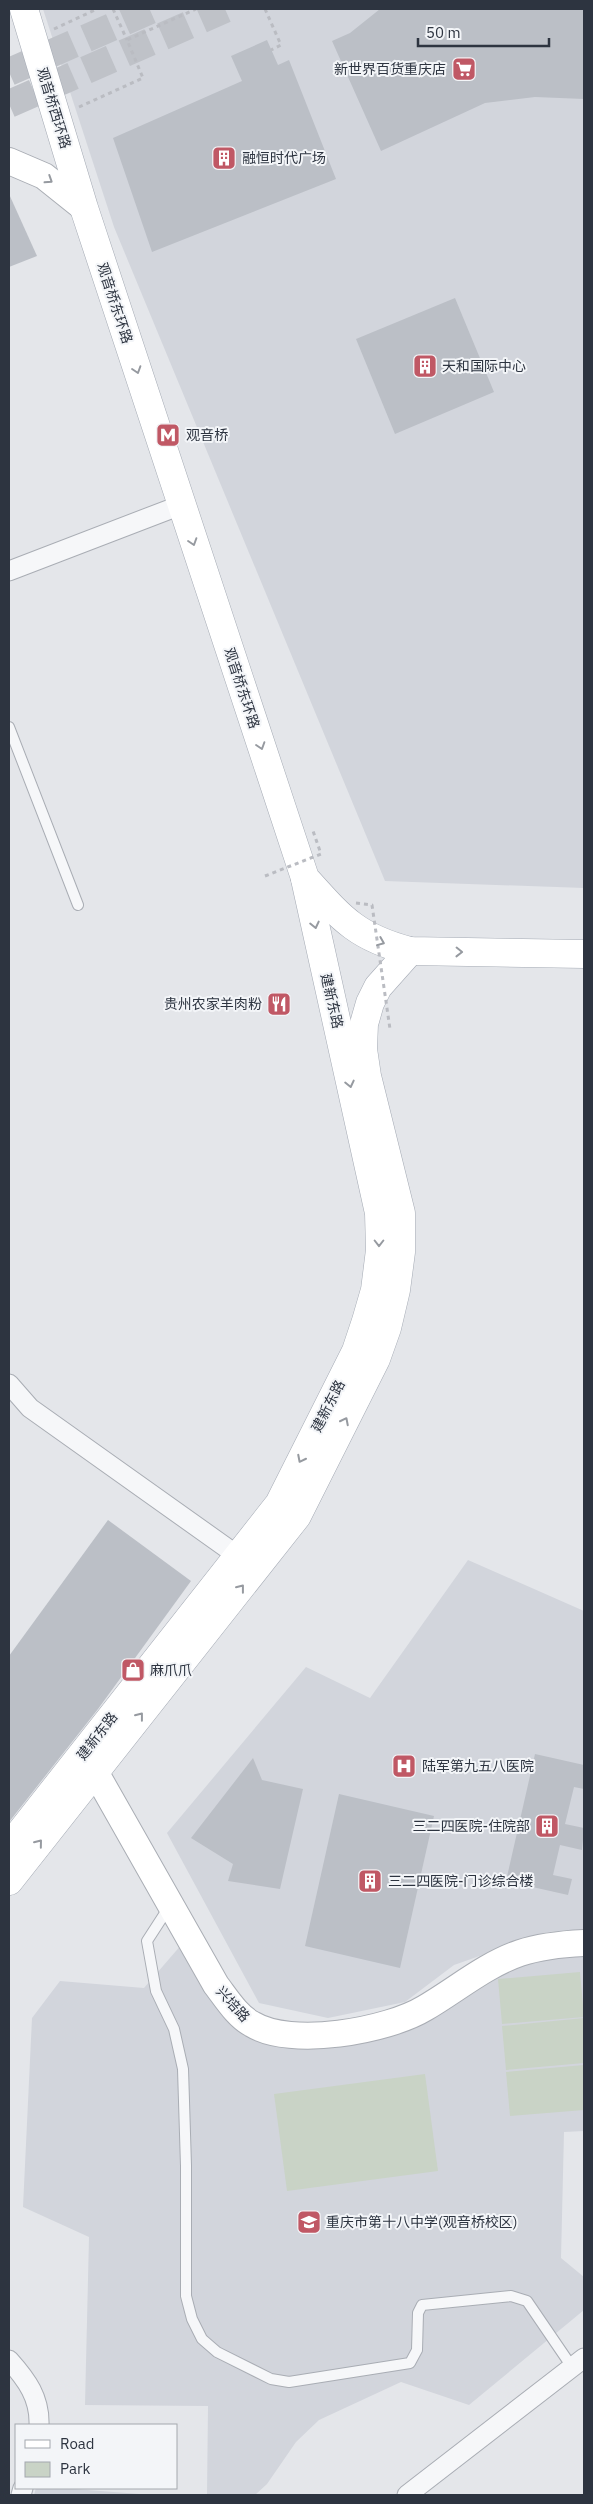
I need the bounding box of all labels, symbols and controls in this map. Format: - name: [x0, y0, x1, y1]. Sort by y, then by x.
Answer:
- scale bar: [418, 15, 549, 47]
- text: 50 m: [426, 23, 461, 42]
- supermarket icon: 新世界百货重庆店: [451, 56, 477, 82]
- place label: 新世界百货重庆店: [334, 60, 446, 78]
- street label: 观音桥西环路: [33, 65, 75, 151]
- building icon: 融恒时代广场: [211, 145, 237, 171]
- place label: 融恒时代广场: [242, 149, 326, 167]
- one-way arrow: [44, 173, 53, 183]
- street label: 观音桥东环路: [93, 260, 137, 346]
- building icon: 天和国际中心: [412, 353, 438, 379]
- place label: 天和国际中心: [442, 357, 526, 375]
- one-way arrow: [132, 366, 142, 374]
- metro station icon: 观音桥: [155, 422, 181, 448]
- place label: 观音桥: [186, 426, 228, 444]
- one-way arrow: [187, 537, 197, 545]
- street label: 观音桥东环路: [220, 645, 264, 731]
- one-way arrow: [255, 741, 265, 749]
- one-way arrow: [309, 921, 320, 930]
- one-way arrow: [376, 936, 385, 946]
- one-way arrow: [455, 946, 463, 957]
- street label: 建新东路: [317, 972, 347, 1030]
- restaurant icon: 贵州农家羊肉粉: [266, 991, 292, 1017]
- place label: 贵州农家羊肉粉: [164, 995, 262, 1013]
- one-way arrow: [344, 1079, 355, 1088]
- one-way arrow: [374, 1240, 384, 1247]
- street label: 建新东路: [307, 1377, 349, 1435]
- one-way arrow: [339, 1417, 349, 1426]
- one-way arrow: [297, 1454, 307, 1463]
- one-way arrow: [235, 1585, 243, 1594]
- shop icon: 麻爪爪: [120, 1657, 146, 1683]
- place label: 麻爪爪: [150, 1661, 192, 1679]
- street label: 建新东路: [73, 1708, 121, 1764]
- one-way arrow: [135, 1713, 143, 1722]
- hospital icon: 陆军第九五八医院: [391, 1753, 417, 1779]
- place label: 陆军第九五八医院: [422, 1757, 534, 1775]
- building icon: 三二四医院-住院部: [534, 1813, 560, 1839]
- place label: 三二四医院-住院部: [412, 1817, 530, 1835]
- one-way arrow: [34, 1840, 42, 1849]
- building icon: 三二四医院-门诊综合楼: [357, 1868, 383, 1894]
- place label: 三二四医院-门诊综合楼: [388, 1872, 534, 1890]
- street label: 兴培路: [212, 1982, 254, 2026]
- school or university icon: 重庆市第十八中学(观音桥校区): [296, 2209, 322, 2235]
- place label: 重庆市第十八中学(观音桥校区): [326, 2213, 517, 2231]
- legend: [15, 2424, 178, 2489]
- text: Road: [60, 2434, 95, 2453]
- text: Park: [60, 2459, 90, 2478]

